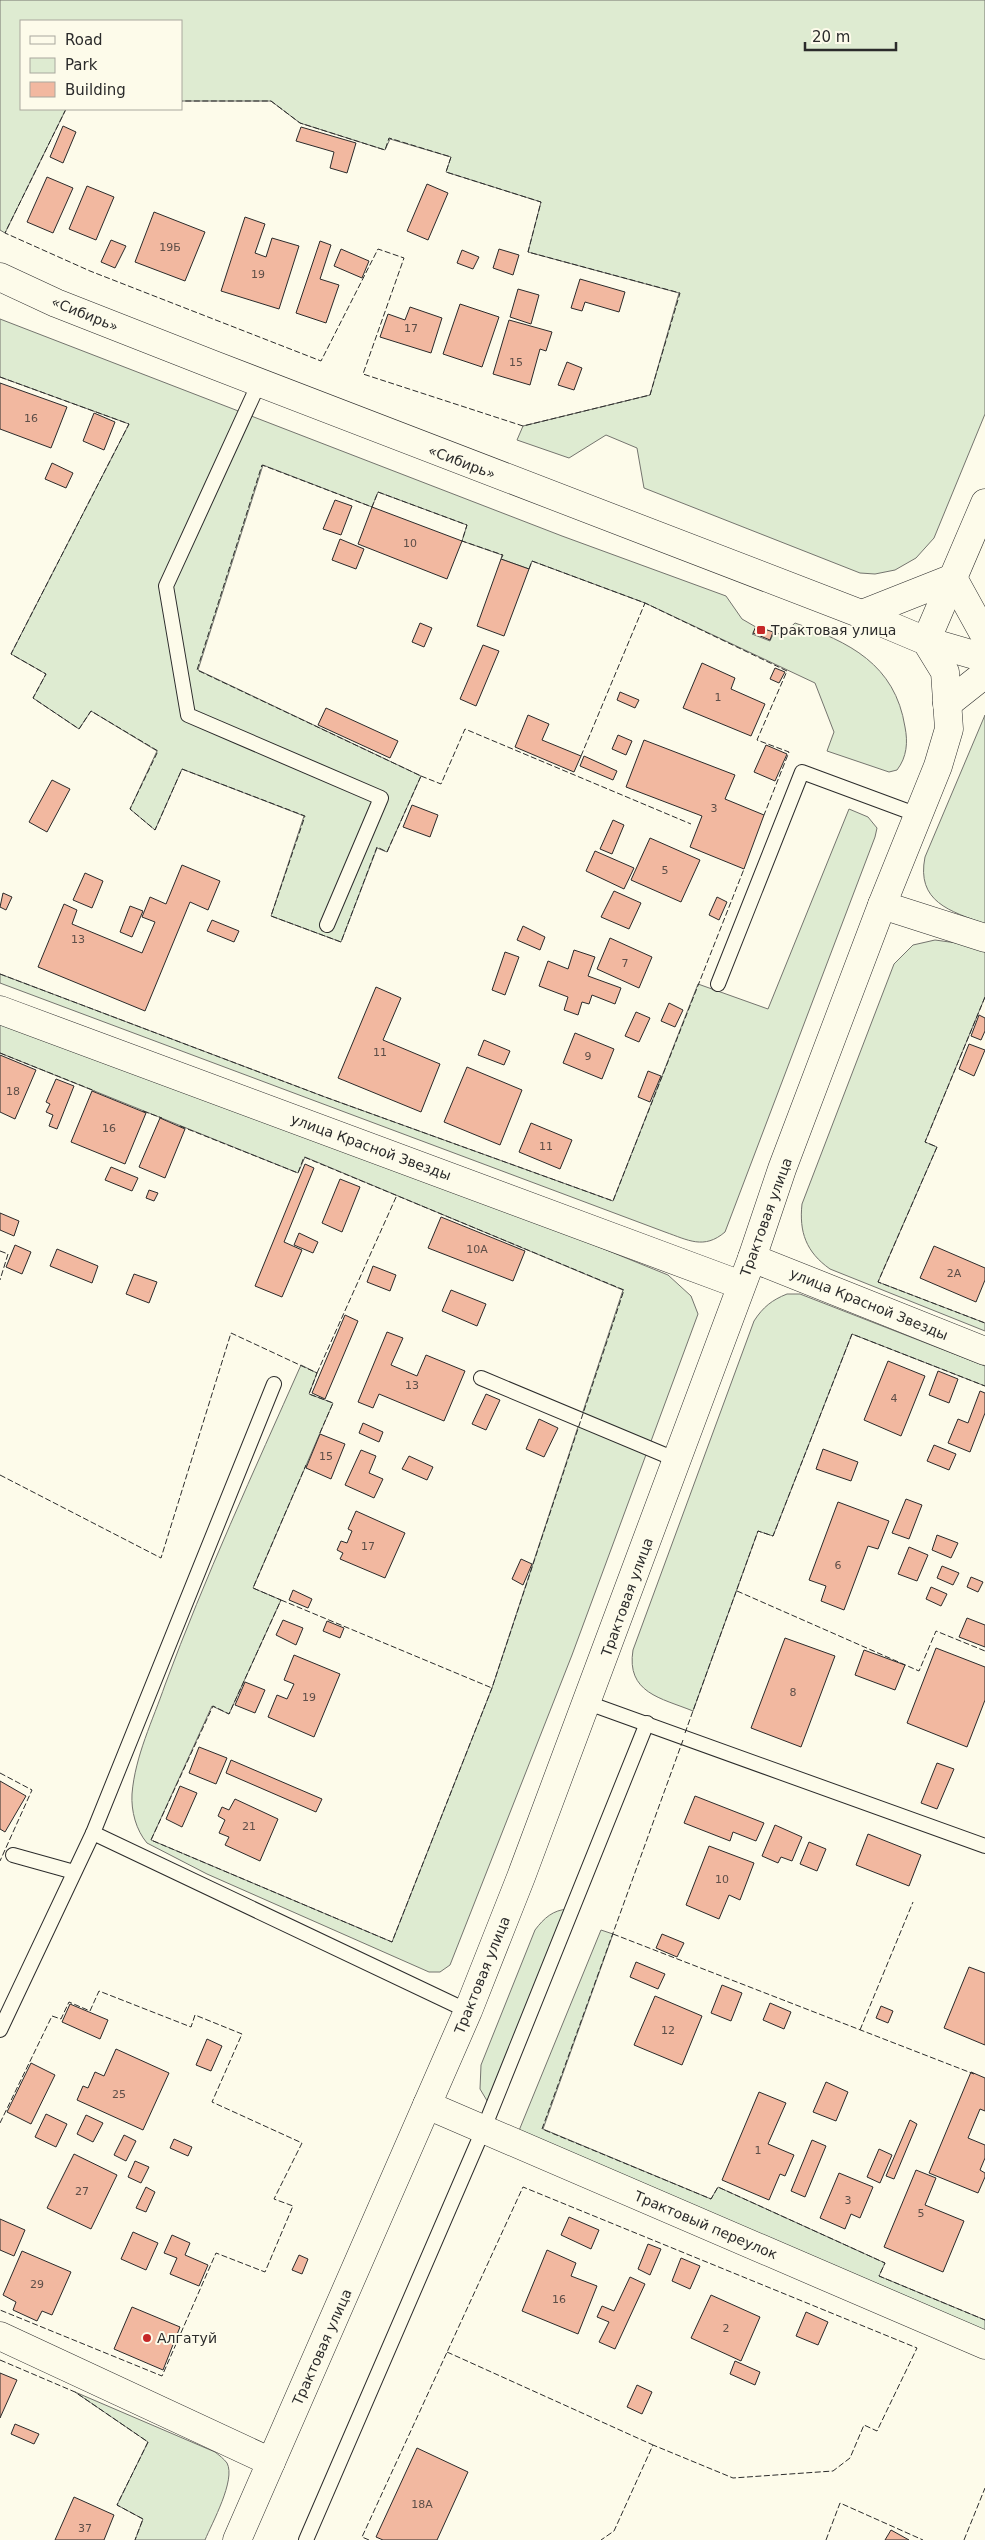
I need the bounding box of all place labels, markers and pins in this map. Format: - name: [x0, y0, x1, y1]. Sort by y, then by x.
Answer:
- place label: Трактовая улица: [770, 622, 896, 638]
- marker: Трактовая улица: [755, 624, 767, 636]
- place label: Алгатуй: [157, 2330, 217, 2346]
- marker: Алгатуй: [141, 2332, 153, 2344]

